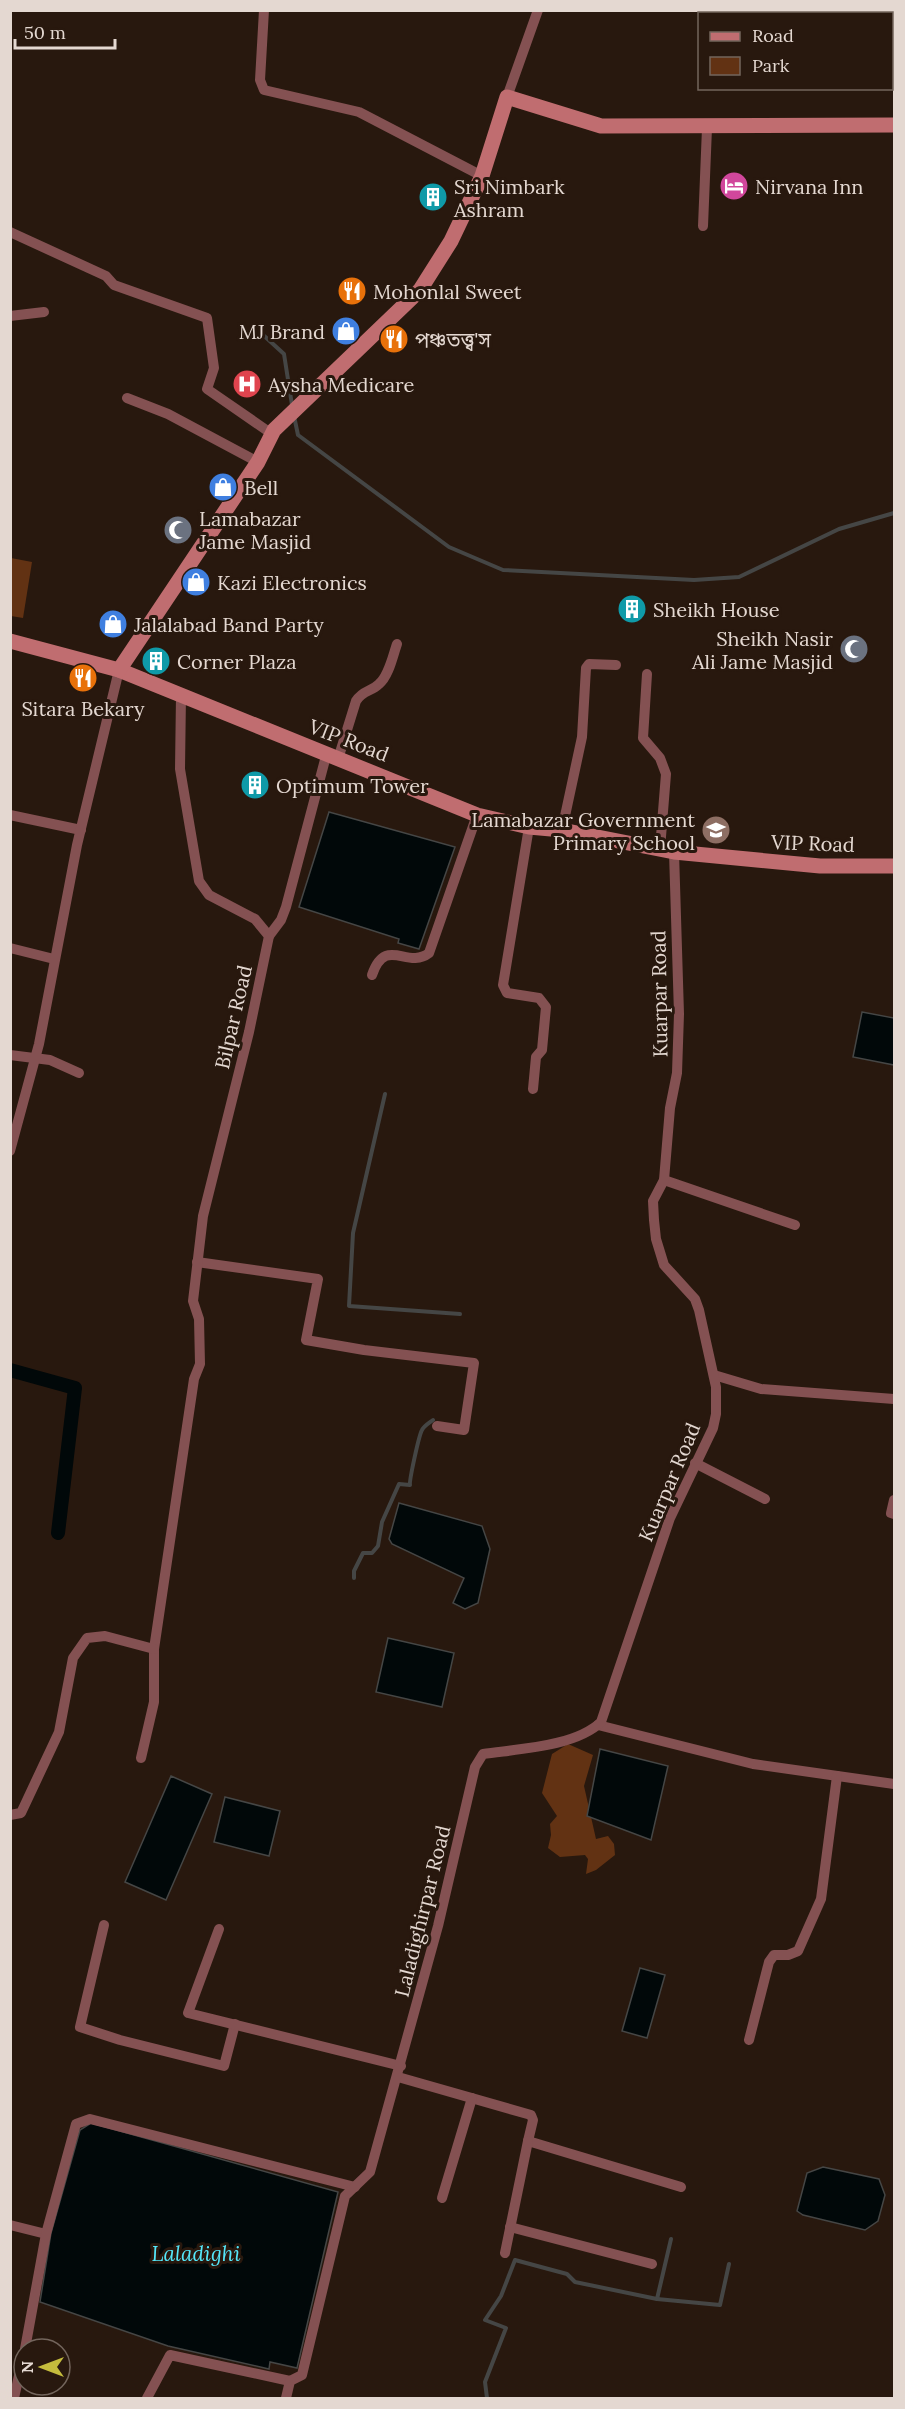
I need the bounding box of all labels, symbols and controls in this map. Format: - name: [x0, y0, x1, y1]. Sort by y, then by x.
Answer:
- scale bar: [15, 12, 116, 50]
- legend: [698, 12, 893, 90]
- text: 50 m: [24, 21, 66, 44]
- text: Road: [752, 24, 794, 47]
- text: Park: [752, 54, 790, 77]
- hotel icon: Nirvana Inn: [718, 170, 750, 202]
- place label: Sri Nimbark Ashram: [453, 174, 565, 222]
- place label: Nirvana Inn: [755, 174, 863, 199]
- building icon: Sri Nimbark Ashram: [417, 181, 449, 213]
- restaurant icon: Mohonlal Sweet: [336, 275, 368, 307]
- place label: Mohonlal Sweet: [373, 279, 522, 304]
- shop icon: MJ Brand: [330, 315, 362, 347]
- place label: MJ Brand: [239, 319, 325, 344]
- restaurant icon: পঞ্চতত্ত্ব'স: [378, 323, 410, 355]
- place label: পঞ্চতত্ত্ব'স: [415, 327, 491, 352]
- hospital icon: Aysha Medicare: [231, 368, 263, 400]
- place label: Aysha Medicare: [267, 372, 415, 397]
- shop icon: Bell: [207, 471, 239, 503]
- place label: Bell: [244, 475, 278, 500]
- place label: Lamabazar Jame Masjid: [198, 506, 311, 554]
- mosque icon: Lamabazar Jame Masjid: [162, 514, 194, 546]
- shop icon: Kazi Electronics: [180, 566, 212, 598]
- place label: Kazi Electronics: [217, 570, 367, 595]
- building icon: Sheikh House: [616, 593, 648, 625]
- place label: Sheikh House: [653, 597, 780, 622]
- shop icon: Jalalabad Band Party: [97, 608, 129, 640]
- place label: Jalalabad Band Party: [133, 612, 324, 637]
- place label: Sheikh Nasir Ali Jame Masjid: [691, 626, 833, 674]
- mosque icon: Sheikh Nasir Ali Jame Masjid: [838, 633, 870, 665]
- building icon: Corner Plaza: [140, 645, 172, 677]
- place label: Corner Plaza: [177, 649, 297, 674]
- restaurant icon: Sitara Bekary: [67, 662, 99, 694]
- place label: Sitara Bekary: [21, 696, 145, 721]
- street label: VIP Road: [305, 713, 393, 767]
- building icon: Optimum Tower: [239, 769, 271, 801]
- place label: Optimum Tower: [276, 773, 429, 798]
- place label: Lamabazar Government Primary School: [471, 807, 695, 855]
- school or university icon: Lamabazar Government Primary School: [700, 814, 732, 846]
- street label: VIP Road: [770, 829, 855, 857]
- street label: Kuarpar Road: [645, 930, 673, 1058]
- street label: Bilpar Road: [209, 963, 257, 1071]
- street label: Kuarpar Road: [633, 1419, 705, 1545]
- street label: Laladighirpar Road: [389, 1823, 455, 1999]
- water label: Laladighi: [151, 2240, 241, 2267]
- north arrow: [12, 2337, 72, 2397]
- text: N: [17, 2361, 37, 2373]

